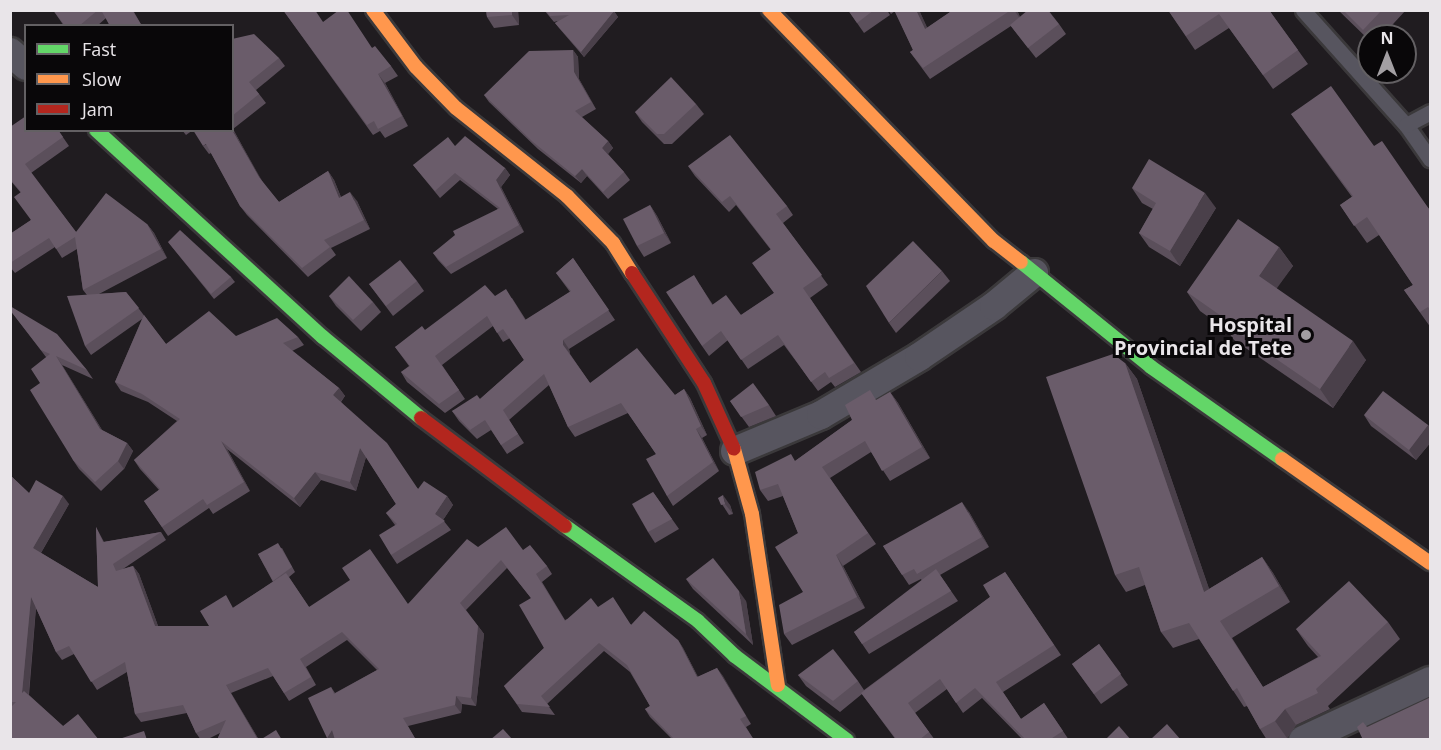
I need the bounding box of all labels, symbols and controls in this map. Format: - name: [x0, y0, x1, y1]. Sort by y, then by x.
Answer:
- legend: [24, 24, 234, 132]
- north arrow: [1357, 24, 1417, 84]
- text: N: [1380, 27, 1394, 49]
- text: Fast: [82, 37, 116, 61]
- text: Slow: [82, 67, 121, 91]
- text: Jam: [82, 97, 114, 121]
- place label: Hospital Provincial de Tete: [1114, 312, 1292, 359]
- marker: Hospital Provincial de Tete: [1297, 326, 1315, 344]

